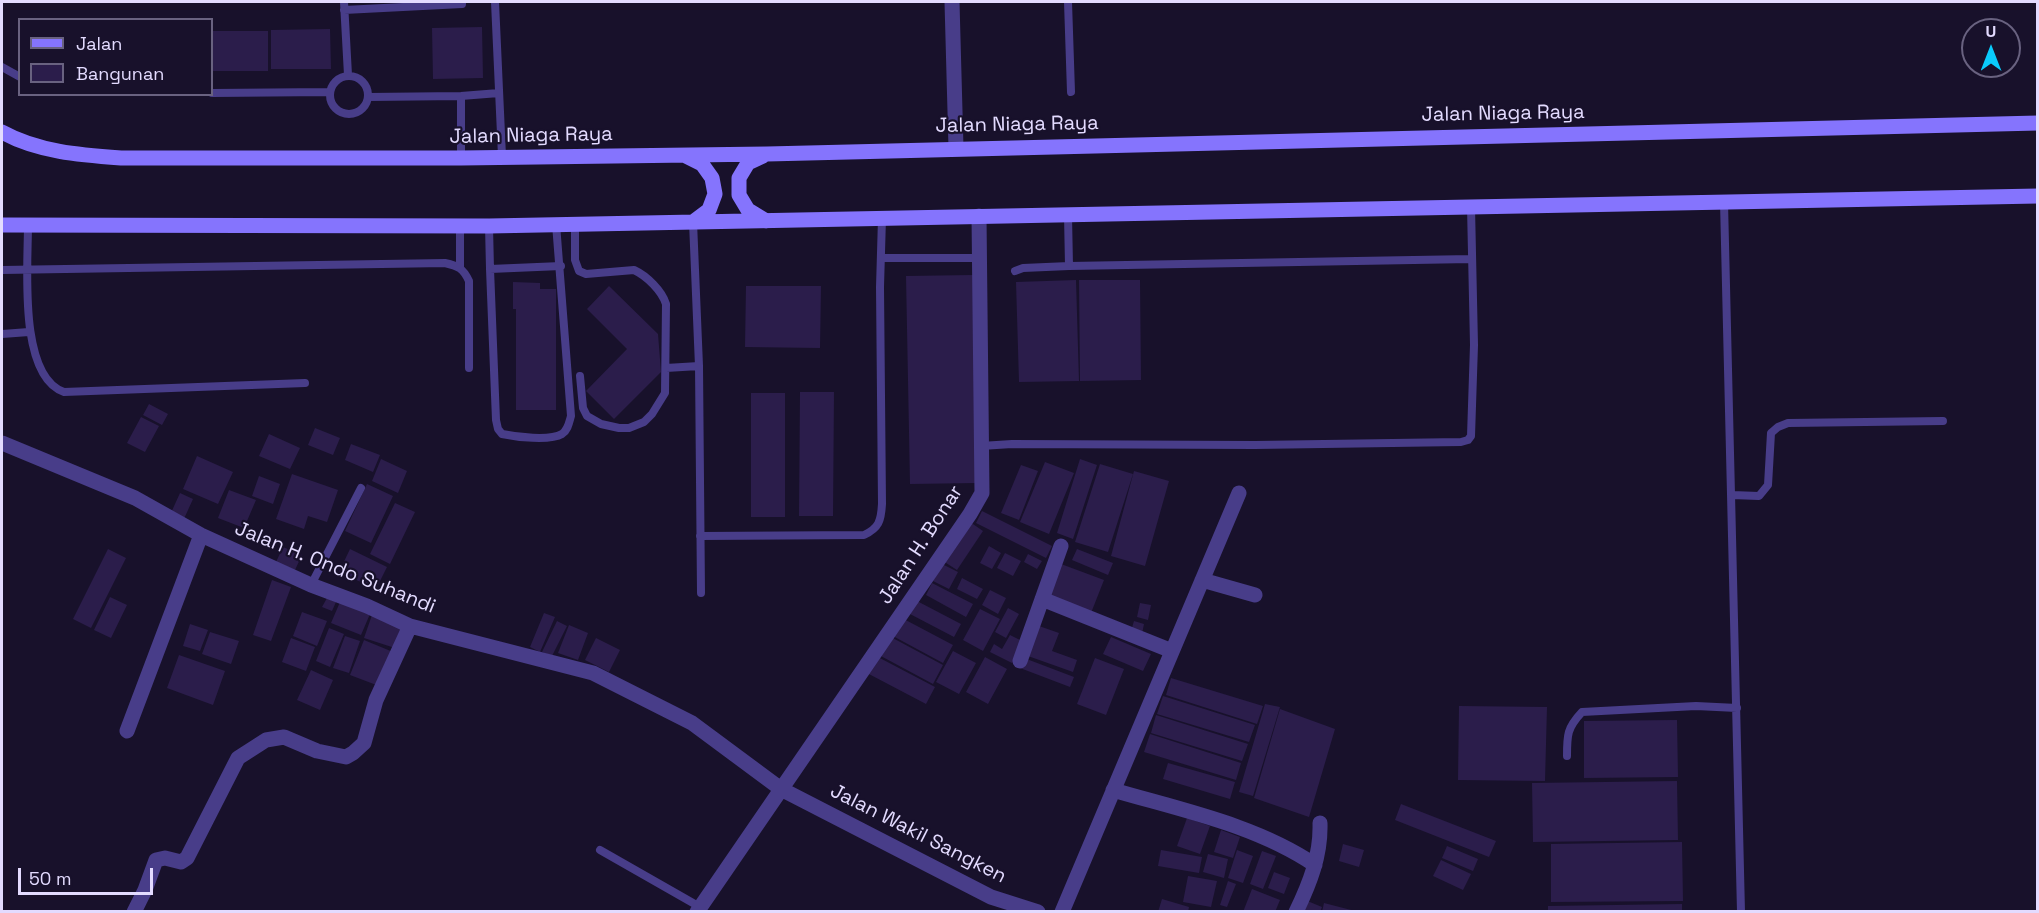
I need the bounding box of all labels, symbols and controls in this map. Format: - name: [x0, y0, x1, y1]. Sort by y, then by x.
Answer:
- legend: [18, 18, 213, 96]
- north arrow: [1961, 18, 2021, 78]
- text: U: [1986, 21, 1996, 42]
- text: Jalan: [76, 32, 122, 55]
- text: Bangunan: [76, 62, 164, 85]
- street label: Jalan Niaga Raya: [1421, 101, 1585, 127]
- street label: Jalan Niaga Raya: [935, 112, 1099, 138]
- street label: Jalan Niaga Raya: [449, 123, 613, 149]
- street label: Jalan H. Bonar: [874, 481, 968, 609]
- street label: Jalan H. Ondo Suhandi: [231, 517, 439, 619]
- street label: Jalan Wakil Sangken: [826, 779, 1010, 889]
- scale bar: [21, 856, 156, 894]
- text: 50 m: [29, 867, 71, 890]

